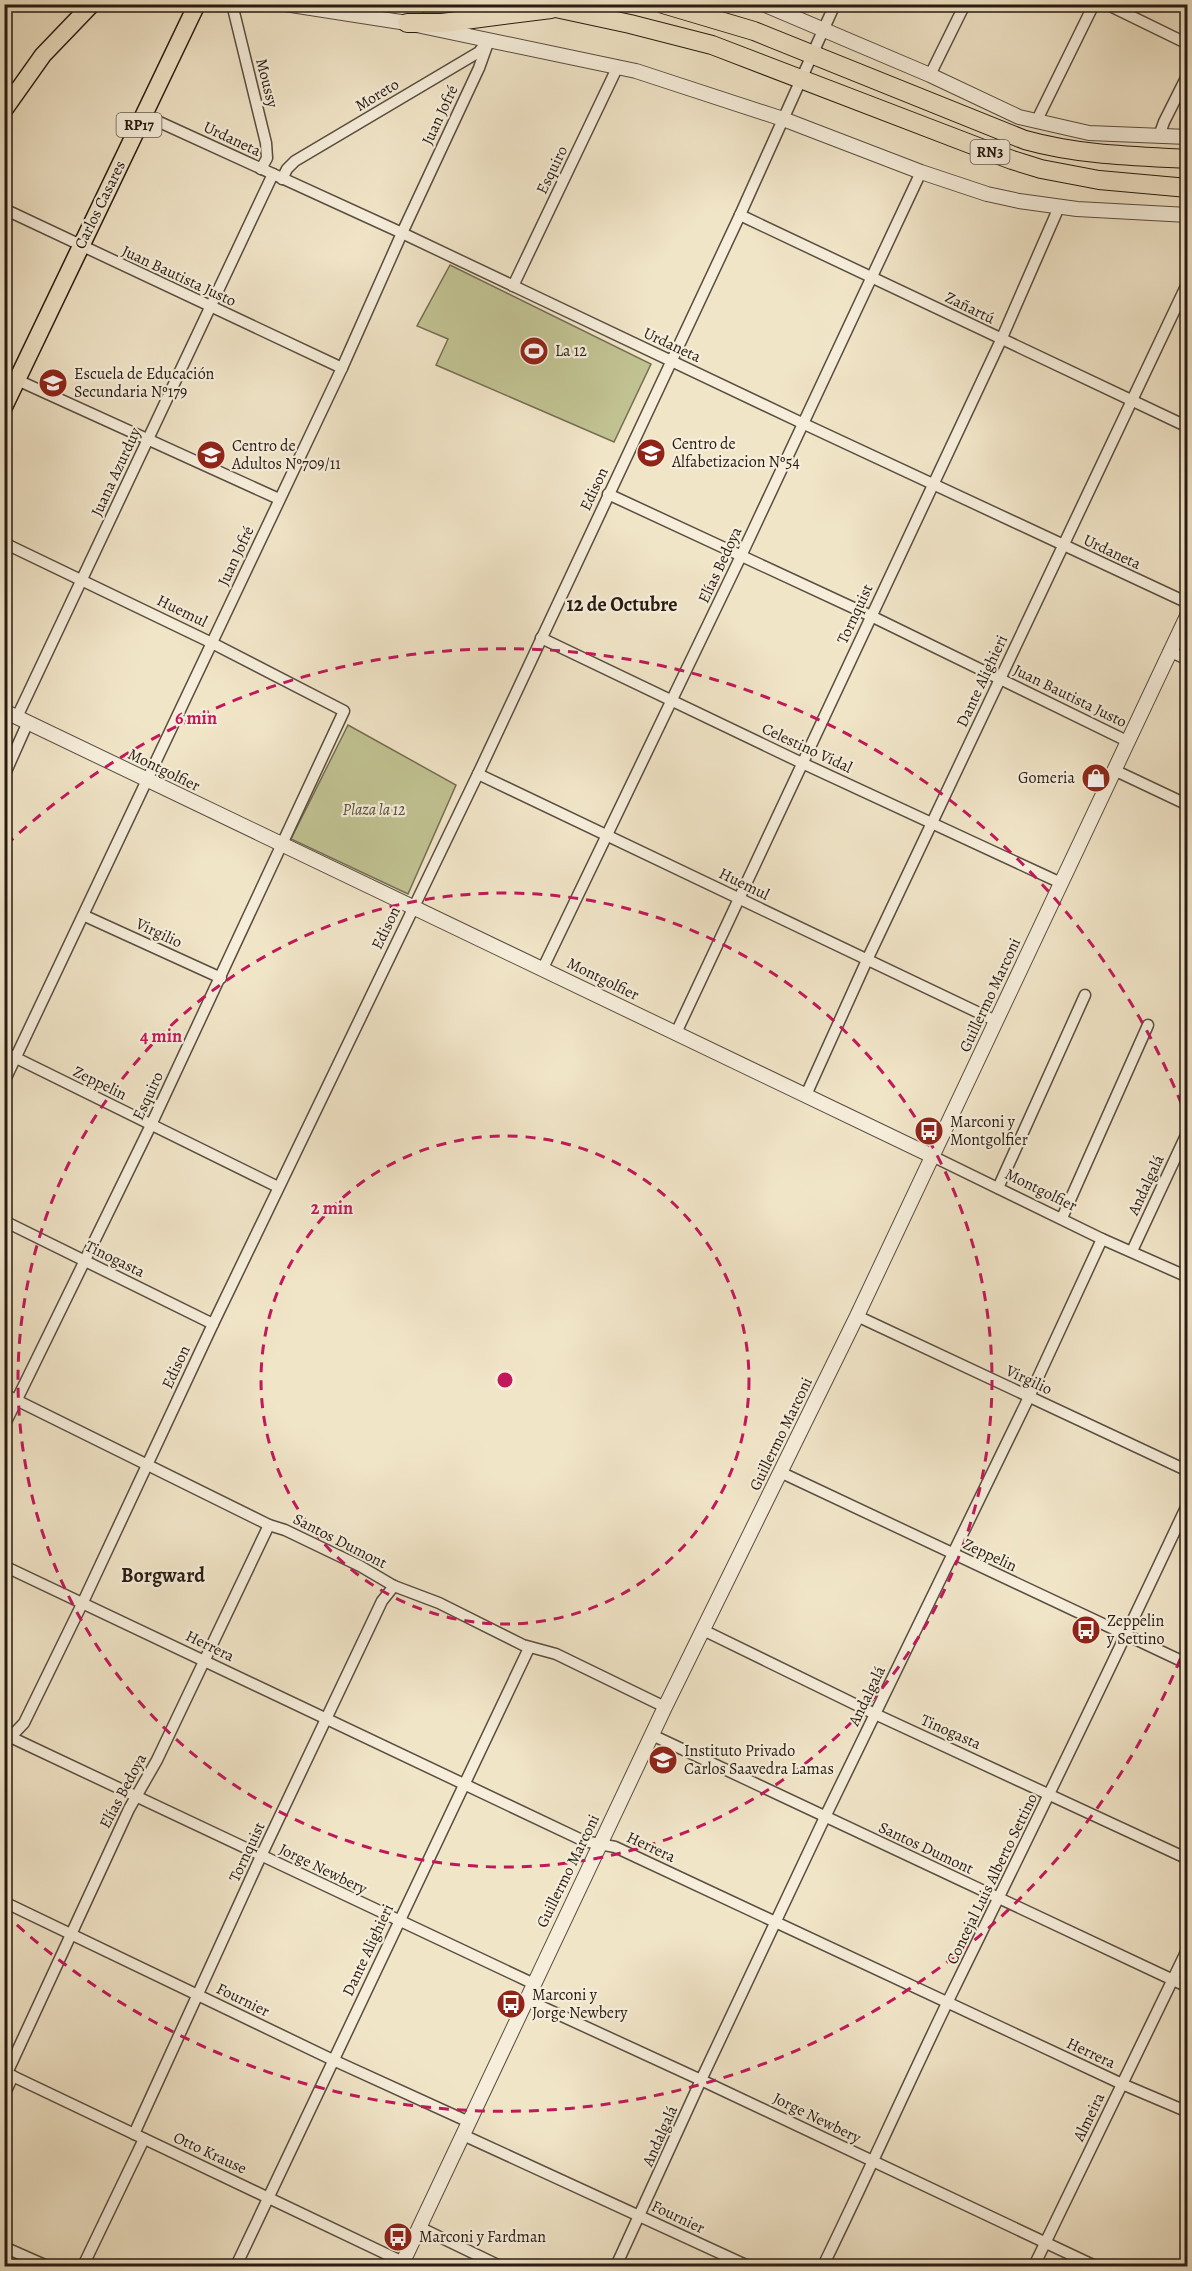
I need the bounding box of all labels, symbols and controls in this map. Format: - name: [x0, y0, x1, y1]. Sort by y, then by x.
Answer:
- street label: Moussy: [250, 56, 284, 111]
- street label: Moreto: [351, 73, 403, 117]
- street label: Juan Jofré: [417, 81, 463, 149]
- road number: RP17: [116, 113, 162, 137]
- street label: Urdaneta: [200, 116, 265, 162]
- road number: RN3: [970, 140, 1010, 164]
- street label: Esquiro: [531, 142, 573, 198]
- street label: Carlos Casares: [69, 157, 131, 253]
- street label: Juan Bautista Justo: [118, 240, 240, 312]
- street label: Zañartú: [941, 286, 999, 330]
- street label: Urdaneta: [640, 322, 705, 368]
- sports icon: La 12: [518, 335, 550, 367]
- place label: La 12: [555, 340, 587, 362]
- place label: Escuela de Educación Secundaria Nº179: [74, 363, 215, 403]
- school or university icon: Escuela de Educación Secundaria Nº179: [37, 367, 69, 399]
- street label: Juana Azurduy: [86, 423, 147, 520]
- place label: Centro de Alfabetizacion Nº54: [671, 433, 800, 473]
- place label: Centro de Adultos Nº709/11: [231, 435, 341, 475]
- school or university icon: Centro de Alfabetizacion Nº54: [635, 437, 667, 469]
- school or university icon: Centro de Adultos Nº709/11: [195, 439, 227, 471]
- street label: Edison: [574, 464, 614, 514]
- street label: Juan Jofré: [213, 522, 259, 590]
- street label: Elías Bedoya: [693, 523, 748, 607]
- street label: Urdaneta: [1080, 529, 1145, 575]
- street label: Tornquist: [832, 580, 878, 648]
- street label: Huemul: [153, 589, 211, 633]
- district label: 12 de Octubre: [567, 591, 677, 618]
- street label: Dante Alighieri: [951, 631, 1013, 731]
- street label: Juan Bautista Justo: [1010, 659, 1130, 733]
- text: 6 min: [175, 706, 217, 730]
- street label: Celestino Vidal: [758, 717, 856, 779]
- street label: Montgolfier: [124, 743, 204, 797]
- shop icon: Gomeria: [1080, 762, 1112, 794]
- place label: Gomeria: [1018, 767, 1076, 789]
- park label: Plaza la 12: [342, 799, 406, 821]
- street label: Huemul: [715, 862, 773, 906]
- street label: Edison: [366, 903, 406, 953]
- street label: Virgilio: [131, 912, 186, 953]
- street label: Guillermo Marconi: [954, 934, 1026, 1056]
- street label: Montgolfier: [563, 952, 643, 1006]
- text: 4 min: [140, 1024, 182, 1048]
- street label: Zeppelin: [69, 1061, 131, 1106]
- street label: Esquiro: [127, 1068, 169, 1124]
- place label: Marconi y Montgolfier: [950, 1111, 1028, 1151]
- bus stop icon: Marconi y Montgolfier: [913, 1115, 945, 1147]
- street label: Andalgalá: [1122, 1151, 1170, 1220]
- street label: Montgolfier: [1001, 1163, 1081, 1217]
- text: 2 min: [311, 1196, 353, 1220]
- street label: Tinogasta: [81, 1235, 149, 1283]
- street label: Edison: [156, 1342, 196, 1392]
- street label: Virgilio: [1001, 1359, 1056, 1400]
- centre of rings: [495, 1370, 515, 1390]
- street label: Guillermo Marconi: [744, 1374, 818, 1494]
- street label: Santos Dumont: [289, 1508, 391, 1574]
- street label: Zeppelin: [959, 1533, 1021, 1577]
- district label: Borgward: [121, 1562, 205, 1589]
- place label: Zeppelin y Settino: [1106, 1610, 1164, 1650]
- bus stop icon: Zeppelin y Settino: [1070, 1614, 1102, 1646]
- street label: Herrera: [182, 1625, 238, 1667]
- street label: Andalgalá: [843, 1662, 891, 1731]
- street label: Tinogasta: [917, 1709, 985, 1755]
- place label: Instituto Privado Carlos Saavedra Lamas: [684, 1740, 834, 1780]
- school or university icon: Instituto Privado Carlos Saavedra Lamas: [647, 1744, 679, 1776]
- street label: Elías Bedoya: [94, 1749, 152, 1832]
- street label: Concejal Luis Alberto Settino: [941, 1790, 1043, 1968]
- street label: Guillermo Marconi: [531, 1811, 605, 1931]
- street label: Santos Dumont: [875, 1816, 977, 1880]
- street label: Tornquist: [224, 1818, 270, 1886]
- street label: Herrera: [623, 1826, 680, 1868]
- street label: Jorge Newbery: [275, 1838, 371, 1900]
- street label: Dante Alighieri: [337, 1900, 399, 2000]
- street label: Fournier: [213, 1978, 273, 2022]
- place label: Marconi y Jorge Newbery: [532, 1984, 628, 2024]
- bus stop icon: Marconi y Jorge Newbery: [495, 1988, 527, 2020]
- street label: Herrera: [1063, 2032, 1120, 2074]
- street label: Jorge Newbery: [769, 2087, 865, 2149]
- street label: Almeira: [1067, 2089, 1110, 2146]
- street label: Andalgalá: [636, 2102, 683, 2171]
- street label: Otto Krause: [170, 2126, 250, 2180]
- street label: Fournier: [648, 2195, 708, 2239]
- bus stop icon: Marconi y Fardman: [382, 2221, 414, 2253]
- place label: Marconi y Fardman: [419, 2226, 546, 2248]

